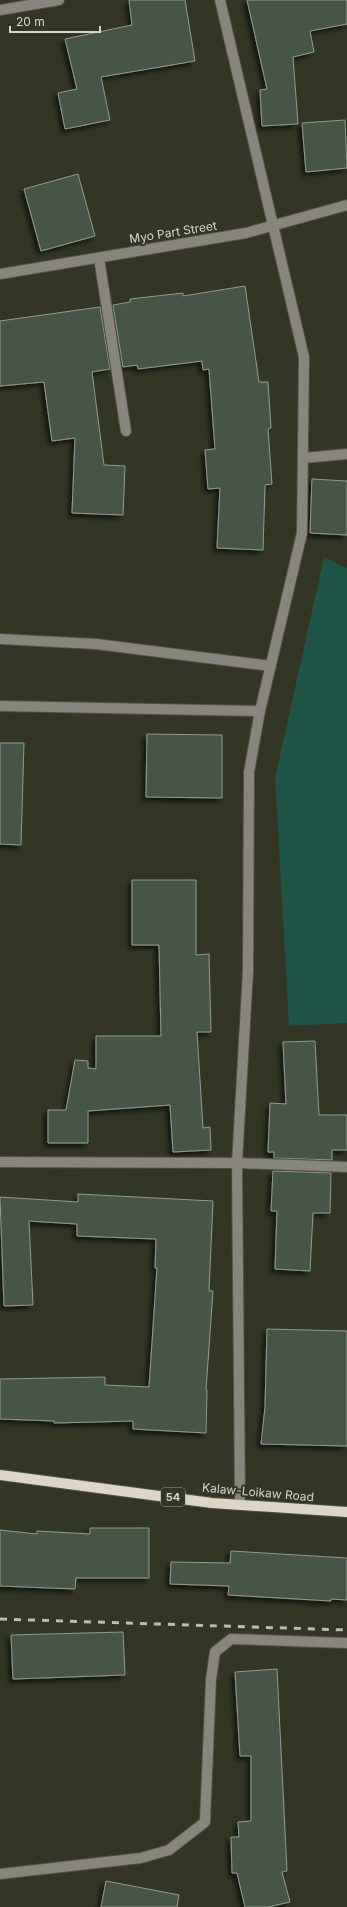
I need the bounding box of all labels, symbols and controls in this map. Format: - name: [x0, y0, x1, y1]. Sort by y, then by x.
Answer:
- scale bar: [10, 8, 100, 34]
- text: 20 m: [16, 14, 45, 29]
- street label: Myo Part Street: [128, 218, 218, 246]
- street label: Kalaw-Loikaw Road: [201, 1480, 315, 1504]
- road number: 54: [161, 1488, 185, 1506]

